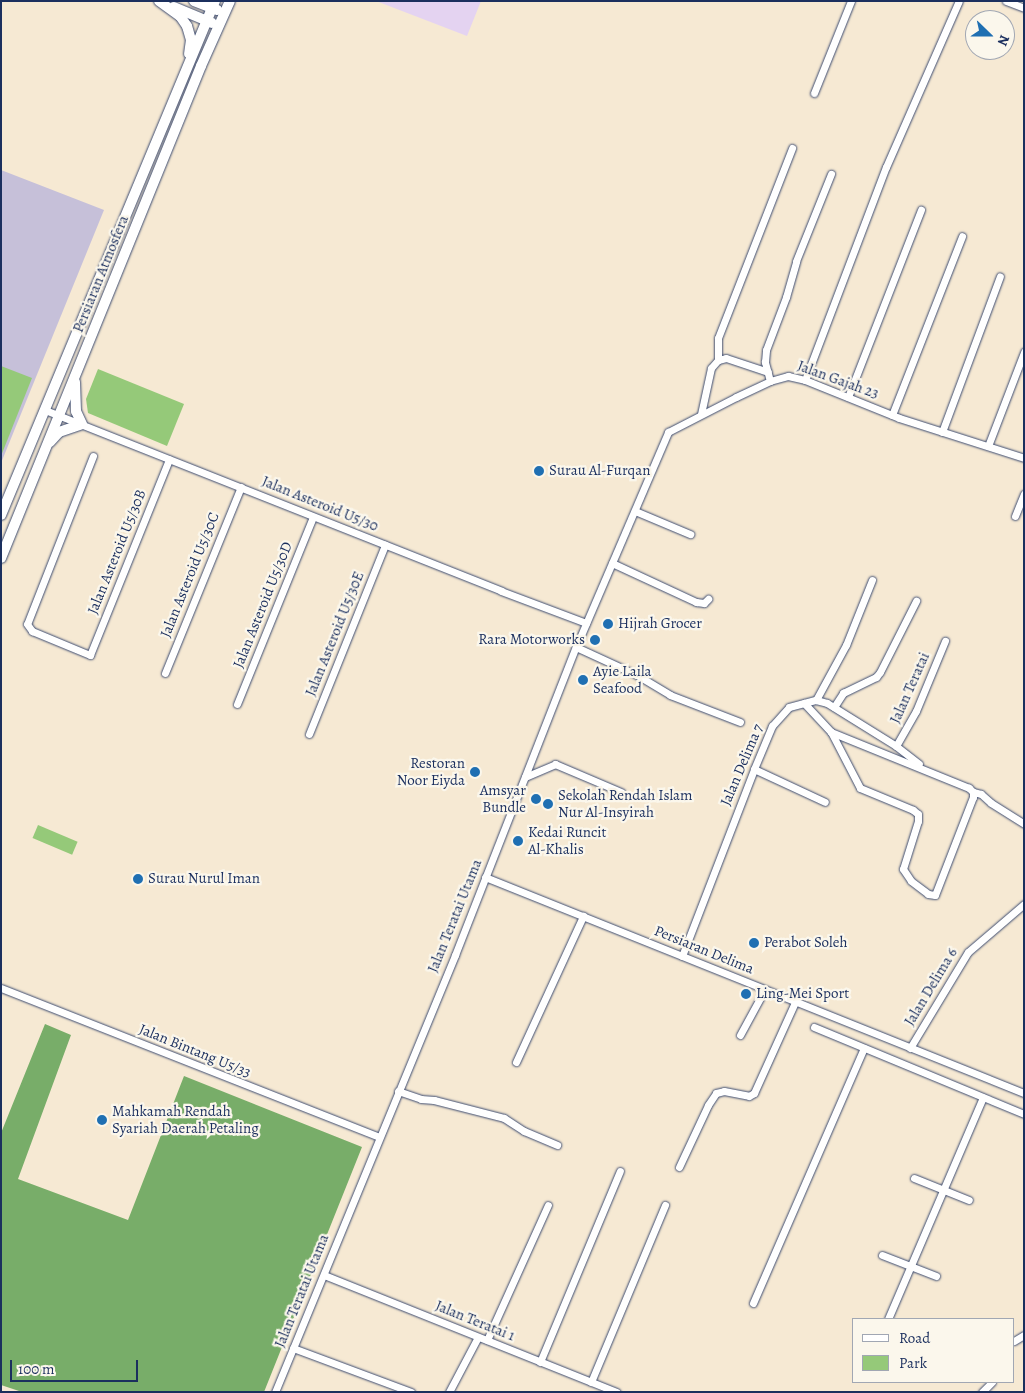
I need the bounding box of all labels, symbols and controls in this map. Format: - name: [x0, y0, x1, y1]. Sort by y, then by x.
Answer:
- north arrow: [965, 10, 1015, 60]
- text: N: [993, 32, 1014, 49]
- street label: Persiaran Atmosfera: [69, 213, 133, 335]
- street label: Jalan Gajah 23: [795, 357, 881, 403]
- place label: Surau Al-Furqan: [549, 462, 650, 480]
- marker: Surau Al-Furqan: [533, 465, 545, 477]
- street label: Jalan Asteroid U5/30: [259, 472, 381, 536]
- street label: Jalan Asteroid U5/30B: [84, 487, 150, 617]
- street label: Jalan Asteroid U5/30C: [157, 510, 223, 640]
- street label: Jalan Asteroid U5/30D: [229, 539, 297, 671]
- street label: Jalan Asteroid U5/30E: [302, 569, 368, 699]
- place label: Hijrah Grocer: [618, 615, 702, 633]
- marker: Hijrah Grocer: [602, 618, 614, 630]
- place label: Rara Motorworks: [478, 631, 585, 649]
- marker: Rara Motorworks: [589, 634, 601, 646]
- street label: Jalan Teratai: [886, 650, 934, 726]
- place label: Ayie Laila Seafood: [593, 662, 652, 697]
- marker: Ayie Laila Seafood: [577, 674, 589, 686]
- street label: Jalan Delima 7: [717, 721, 767, 809]
- place label: Restoran Noor Eiyda: [397, 754, 465, 789]
- marker: Restoran Noor Eiyda: [469, 766, 481, 778]
- place label: Amsyar Bundle: [480, 781, 526, 816]
- place label: Sekolah Rendah Islam Nur Al-Insyirah: [558, 786, 693, 821]
- marker: Amsyar Bundle: [530, 793, 542, 805]
- marker: Sekolah Rendah Islam Nur Al-Insyirah: [542, 798, 554, 810]
- place label: Kedai Runcit Al-Khalis: [528, 823, 607, 858]
- marker: Kedai Runcit Al-Khalis: [512, 835, 524, 847]
- street label: Jalan Teratai Utama: [424, 857, 486, 975]
- place label: Surau Nurul Iman: [148, 870, 260, 888]
- marker: Surau Nurul Iman: [132, 873, 144, 885]
- street label: Persiaran Delima: [652, 922, 756, 978]
- place label: Perabot Soleh: [764, 934, 847, 952]
- marker: Perabot Soleh: [748, 937, 760, 949]
- street label: Jalan Delima 6: [901, 945, 961, 1029]
- place label: Ling-Mei Sport: [756, 985, 849, 1003]
- marker: Ling-Mei Sport: [740, 988, 752, 1000]
- street label: Jalan Bintang U5/33: [136, 1020, 254, 1082]
- place label: Mahkamah Rendah Syariah Daerah Petaling: [112, 1102, 259, 1137]
- marker: Mahkamah Rendah Syariah Daerah Petaling: [96, 1114, 108, 1126]
- street label: Jalan Teratai Utama: [271, 1232, 333, 1350]
- street label: Jalan Teratai 1: [433, 1297, 517, 1345]
- legend: [852, 1318, 1015, 1383]
- text: Road: [899, 1328, 930, 1348]
- scale bar: [12, 1350, 140, 1382]
- text: Park: [899, 1353, 927, 1373]
- text: 100 m: [18, 1359, 55, 1379]

